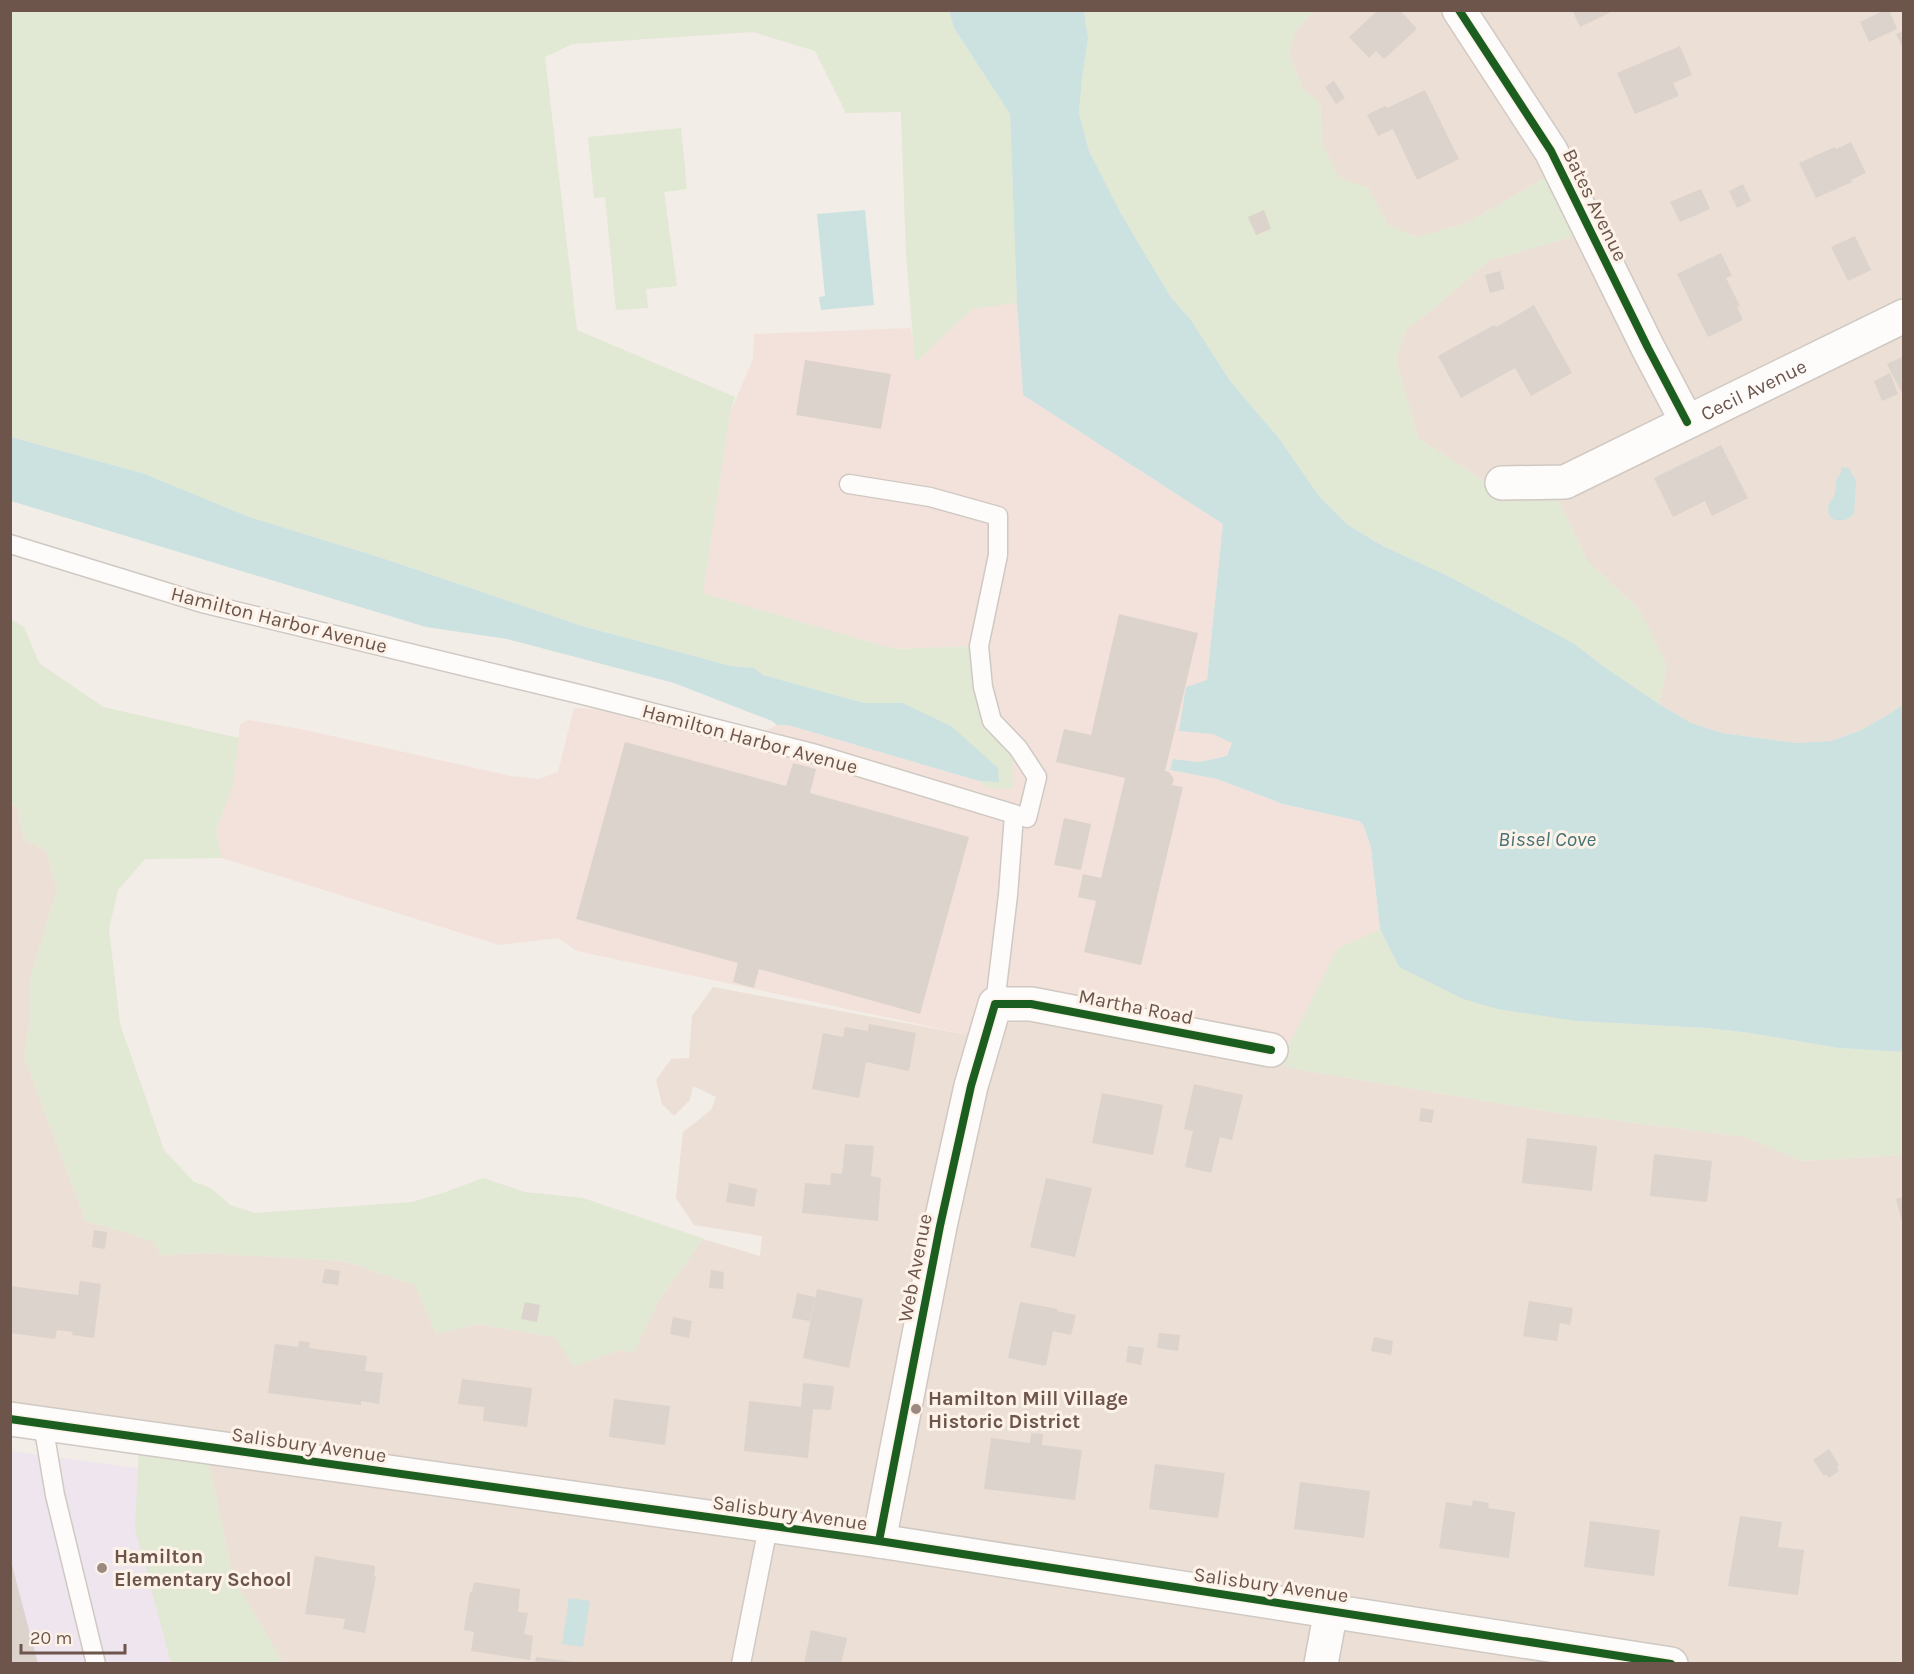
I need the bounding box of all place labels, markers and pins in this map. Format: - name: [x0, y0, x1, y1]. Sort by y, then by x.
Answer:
- place label: Hamilton Mill Village Historic District: [928, 1387, 1128, 1433]
- marker: Hamilton Mill Village Historic District: [909, 1402, 923, 1416]
- place label: Hamilton Elementary School: [114, 1545, 292, 1591]
- marker: Hamilton Elementary School: [95, 1561, 109, 1575]

